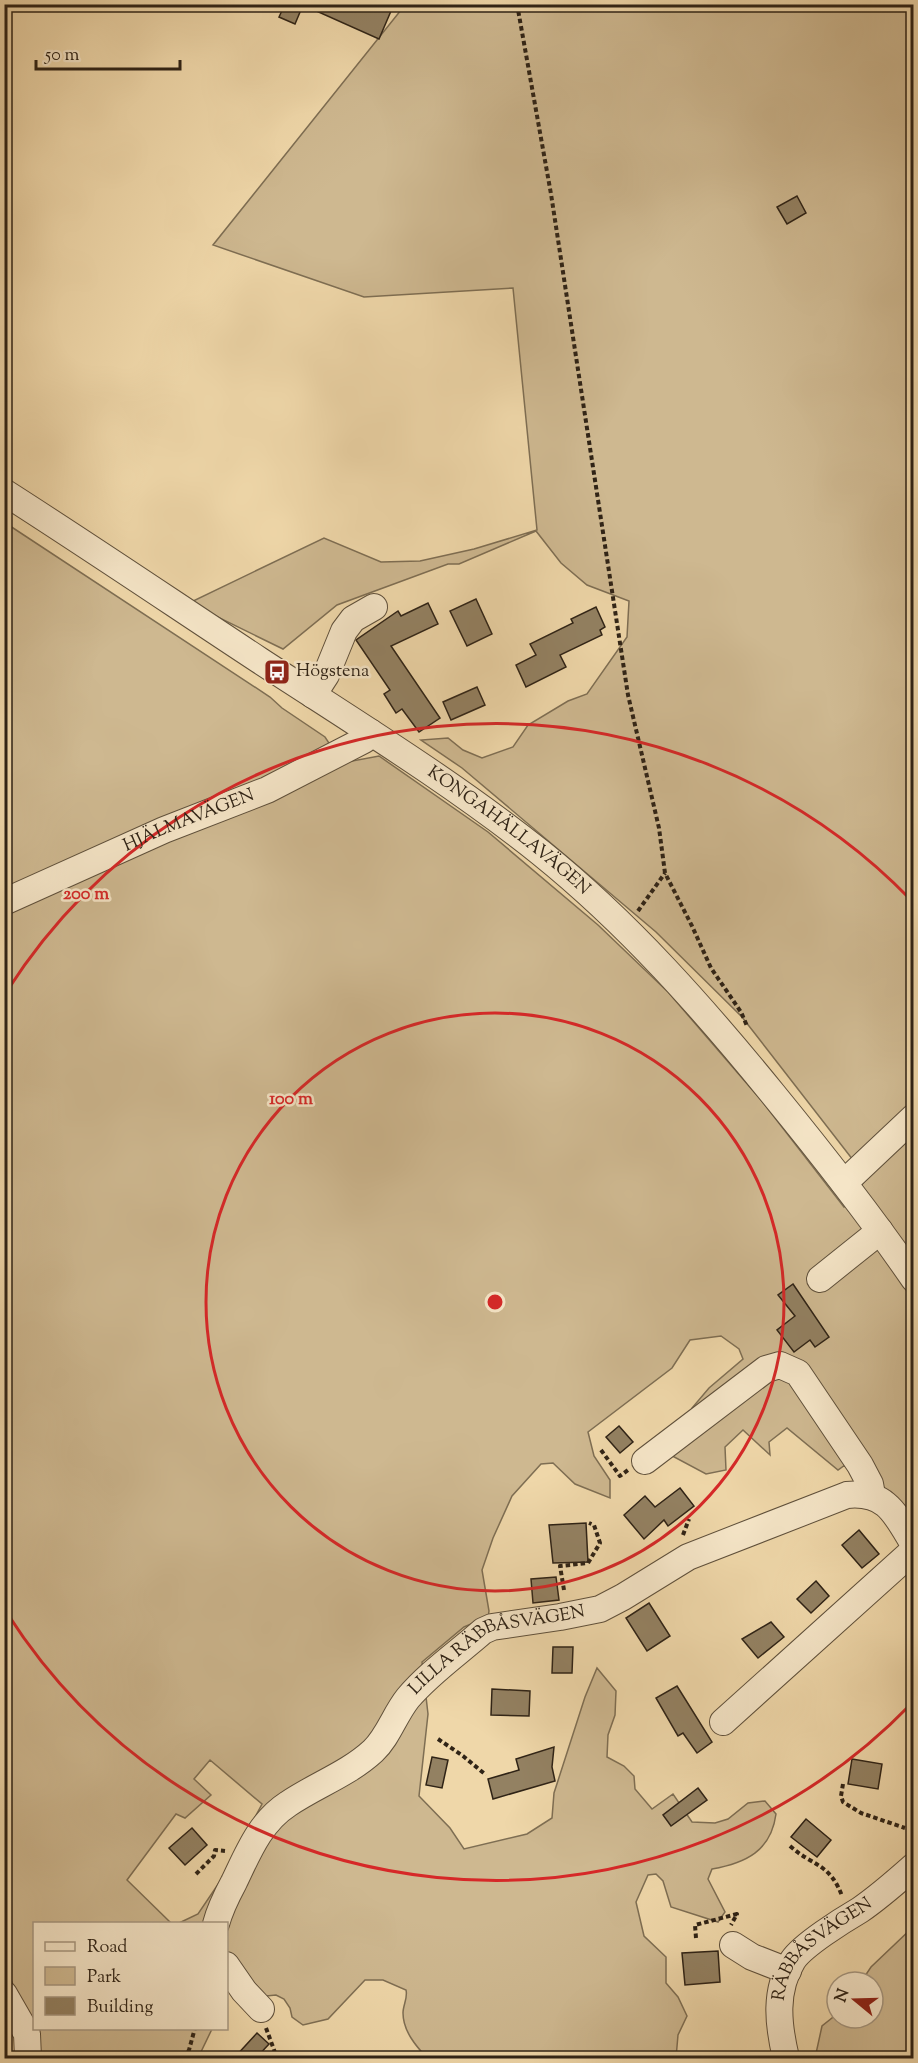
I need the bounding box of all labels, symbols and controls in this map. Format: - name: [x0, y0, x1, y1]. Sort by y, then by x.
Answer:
- scale bar: [36, 33, 180, 71]
- text: 50 m: [44, 43, 80, 69]
- bus stop icon: Högstena: [262, 657, 292, 687]
- place label: Högstena: [296, 659, 369, 685]
- street label: KONGAHÄLLAVÄGEN: [422, 760, 596, 902]
- street label: HJÄLMAVÄGEN: [119, 783, 258, 860]
- text: 200 m: [63, 882, 109, 908]
- text: 100 m: [269, 1087, 313, 1113]
- centre of rings: [485, 1292, 505, 1312]
- street label: LILLA RÄBBÅSVÄGEN: [403, 1599, 587, 1701]
- street label: RÄBBÅSVÄGEN: [774, 1894, 882, 2014]
- legend: [33, 1922, 228, 2030]
- text: Road: [87, 1935, 127, 1961]
- text: Park: [87, 1965, 122, 1991]
- north arrow: [825, 1970, 885, 2030]
- text: Building: [87, 1995, 153, 2021]

